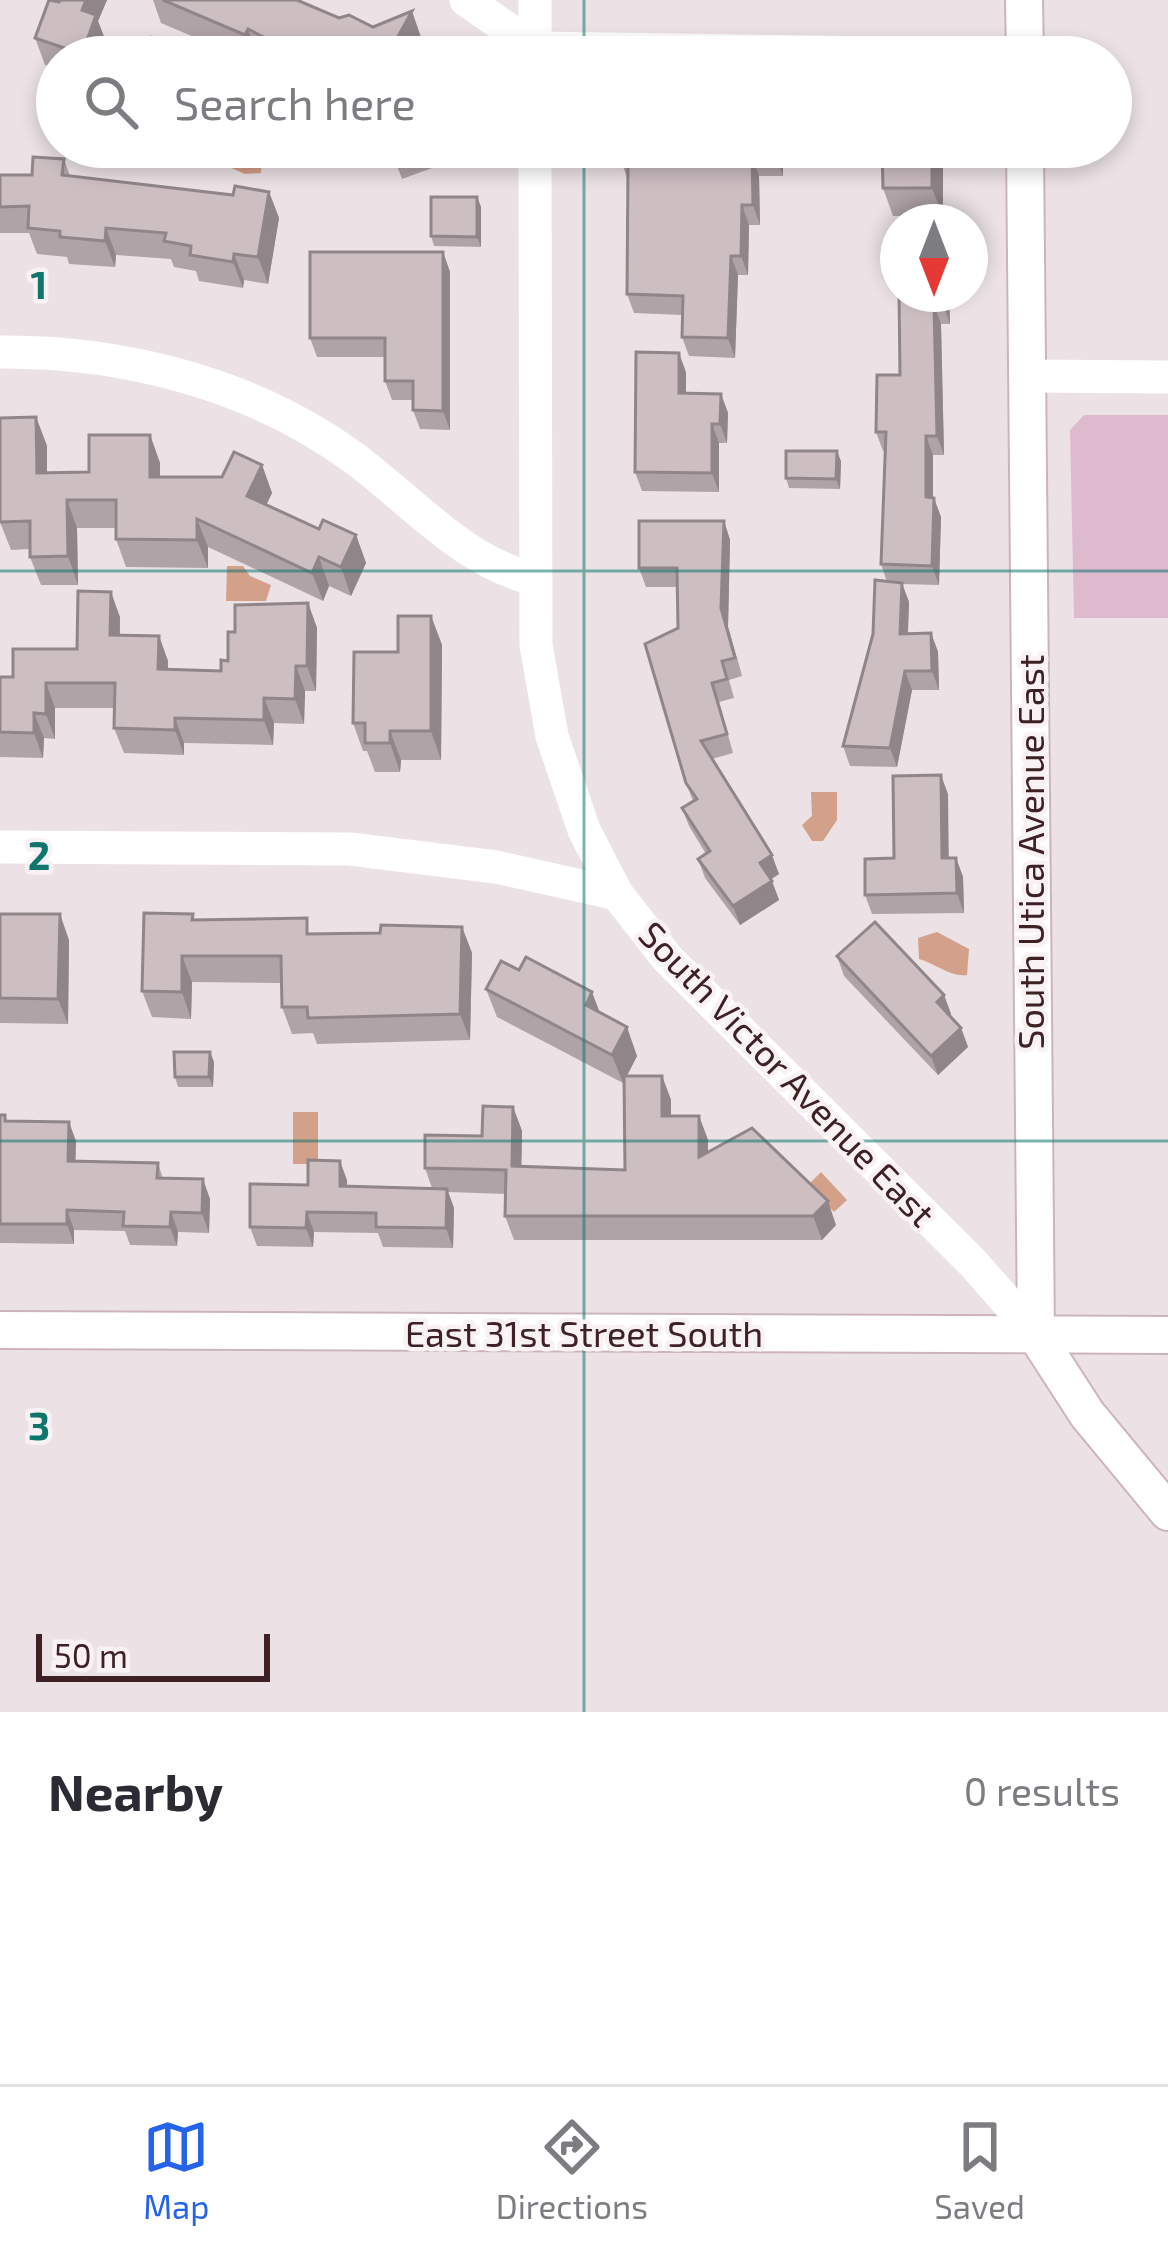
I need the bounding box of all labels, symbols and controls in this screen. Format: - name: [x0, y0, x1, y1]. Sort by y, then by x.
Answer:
- search box: [36, 36, 1132, 168]
- icon: search: [78, 69, 144, 135]
- text: Search here: [174, 75, 416, 129]
- north arrow: [880, 204, 988, 312]
- text: 1: [31, 260, 47, 307]
- street label: South Utica Avenue East: [1008, 654, 1051, 1050]
- text: 2: [28, 831, 50, 878]
- street label: South Victor Avenue East: [631, 912, 945, 1234]
- street label: East 31st Street South: [405, 1311, 763, 1354]
- text: 3: [28, 1401, 50, 1448]
- scale bar: [36, 1628, 270, 1681]
- text: 50 m: [54, 1635, 128, 1675]
- text: Nearby: [48, 1760, 223, 1821]
- text: 0 results: [964, 1767, 1120, 1814]
- tab: Map: [143, 2114, 209, 2226]
- tab: Directions: [496, 2114, 648, 2226]
- tab: Saved: [934, 2114, 1025, 2226]

